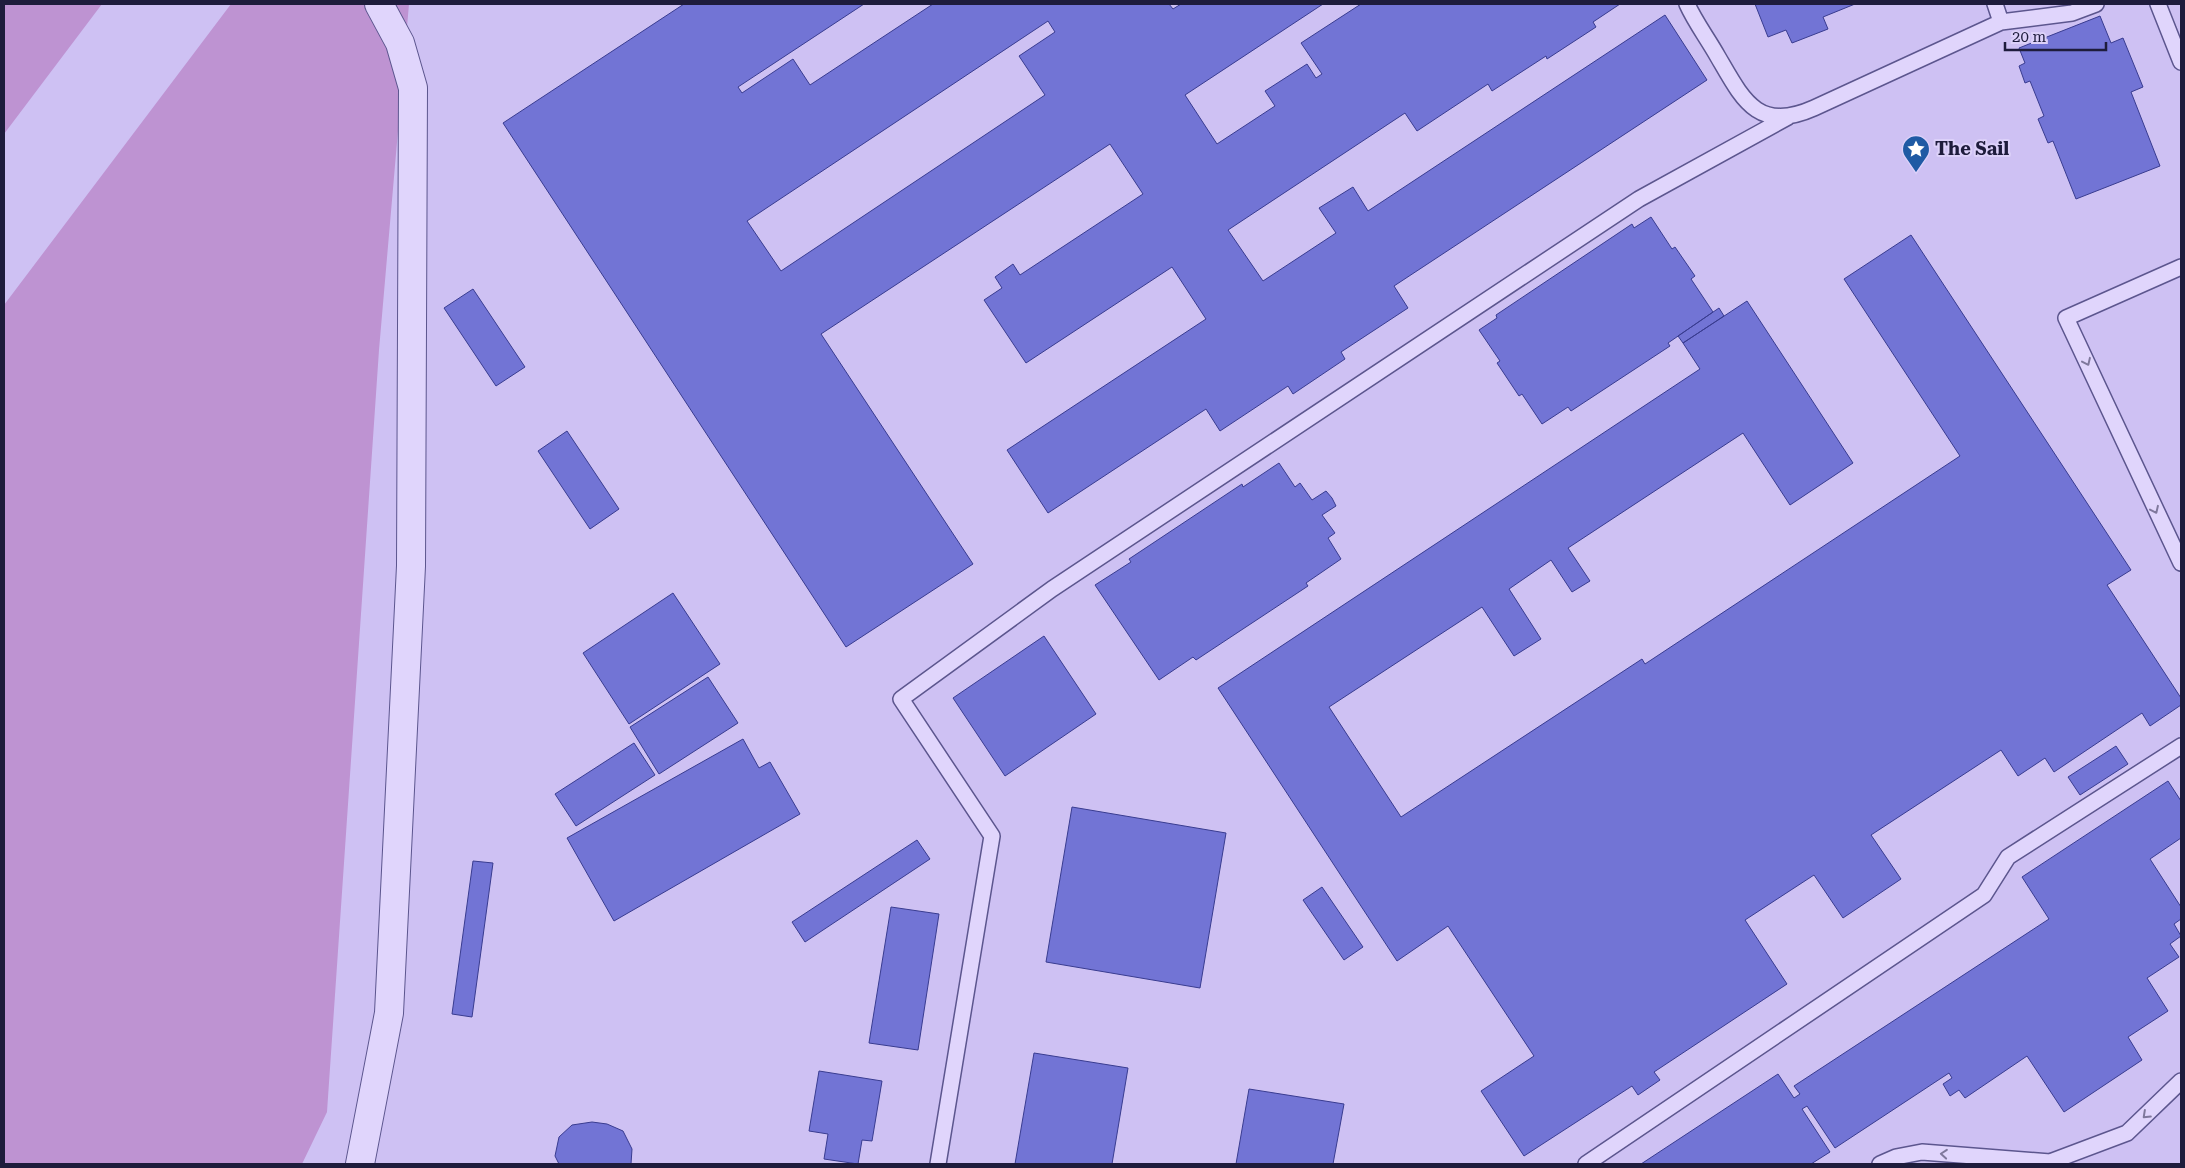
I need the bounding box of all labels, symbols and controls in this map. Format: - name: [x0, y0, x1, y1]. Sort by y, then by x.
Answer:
- scale bar: [2005, 20, 2106, 52]
- text: 20 m: [2012, 28, 2047, 46]
- place icon: The Sail: [1901, 134, 1931, 173]
- place label: The Sail: [1935, 138, 2009, 159]
- one-way arrow: [2080, 357, 2090, 366]
- one-way arrow: [2149, 505, 2160, 514]
- one-way arrow: [2142, 1109, 2151, 1118]
- one-way arrow: [1940, 1149, 1948, 1160]

